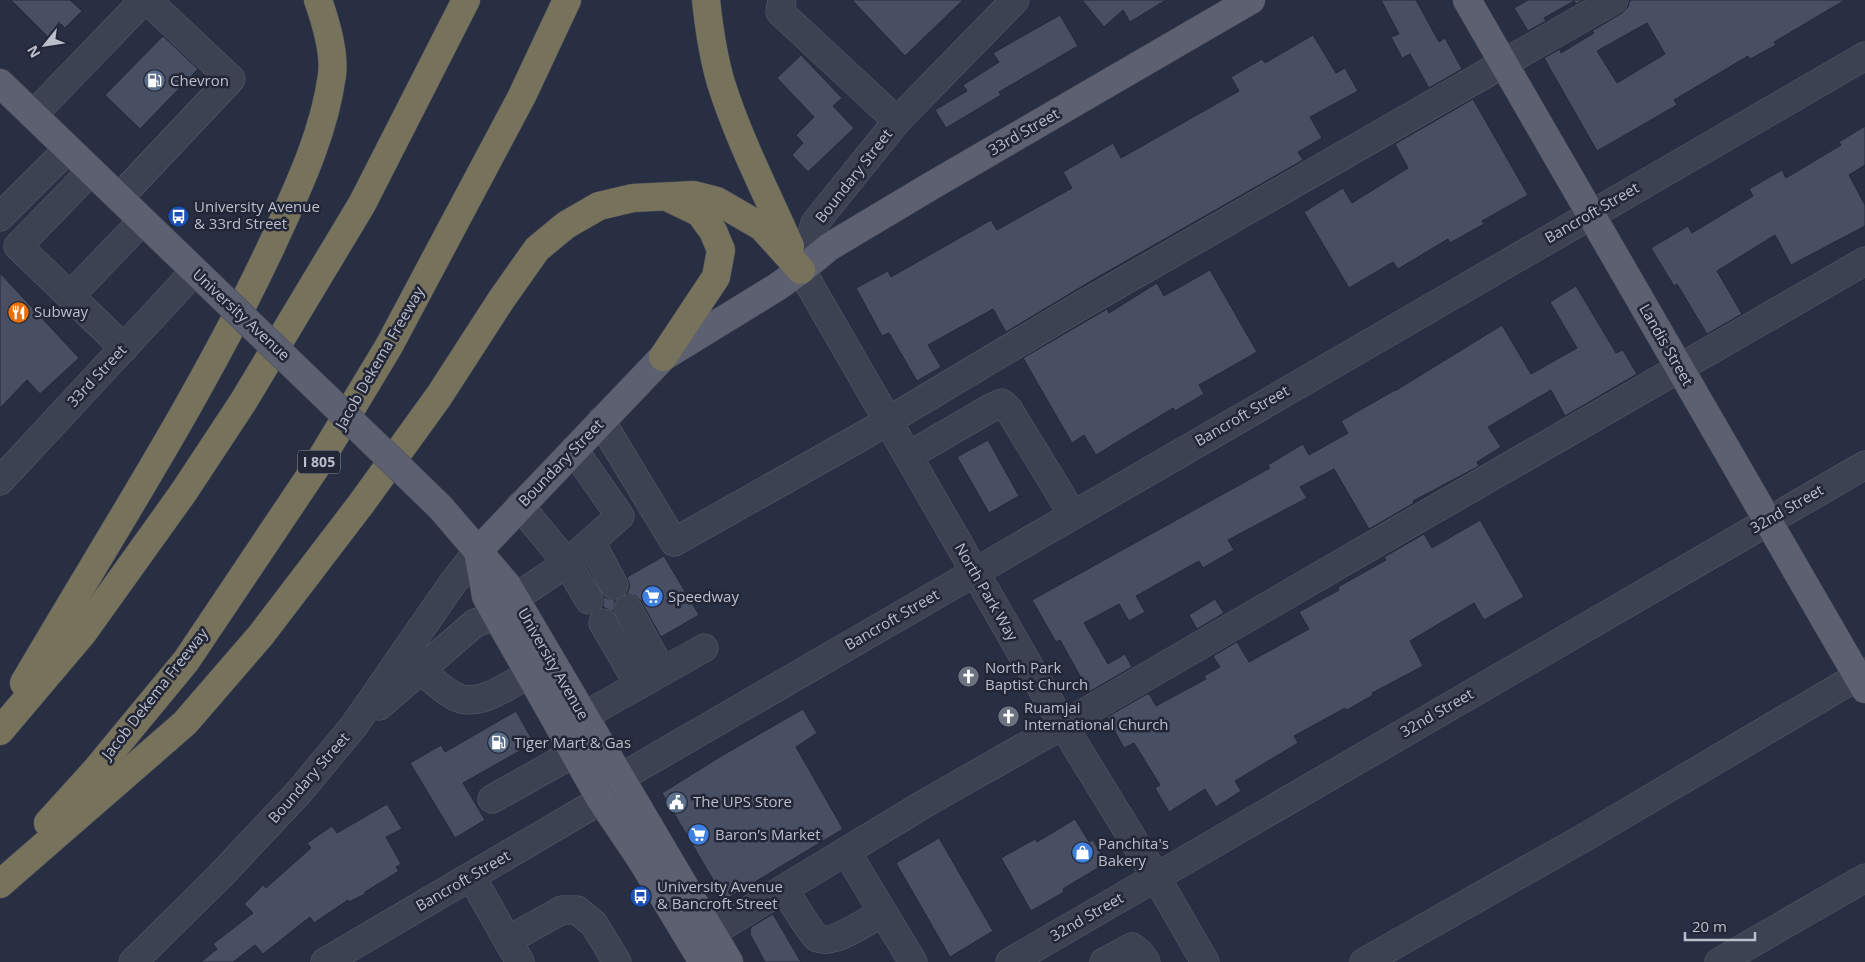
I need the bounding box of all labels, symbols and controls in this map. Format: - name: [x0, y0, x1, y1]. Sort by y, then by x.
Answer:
- north arrow: [20, 20, 70, 70]
- text: N: [22, 42, 44, 61]
- fuel station icon: Chevron: [142, 69, 166, 93]
- place label: Chevron: [170, 70, 229, 90]
- street label: 33rd Street: [985, 103, 1062, 159]
- street label: Boundary Street: [810, 124, 896, 226]
- street label: Bancroft Street: [1541, 177, 1642, 247]
- place label: University Avenue & 33rd Street: [194, 196, 320, 233]
- bus stop icon: University Avenue & 33rd Street: [166, 204, 190, 228]
- street label: University Avenue: [189, 264, 295, 365]
- street label: Jacob Dekema Freeway: [329, 282, 428, 434]
- restaurant icon: Subway: [6, 300, 30, 324]
- street label: Landis Street: [1635, 300, 1698, 389]
- place label: Subway: [34, 301, 89, 321]
- street label: 33rd Street: [62, 340, 130, 411]
- street label: Bancroft Street: [1191, 380, 1292, 450]
- street label: Boundary Street: [513, 414, 607, 510]
- road number: I 805: [298, 451, 340, 474]
- street label: 32nd Street: [1746, 479, 1827, 537]
- street label: North Park Way: [951, 539, 1023, 644]
- street label: Bancroft Street: [841, 584, 942, 654]
- supermarket icon: Speedway: [640, 585, 664, 609]
- place label: Speedway: [668, 586, 739, 606]
- street label: University Avenue: [514, 604, 594, 723]
- street label: Jacob Dekema Freeway: [95, 623, 212, 765]
- place label: North Park Baptist Church: [985, 657, 1088, 694]
- church icon: North Park Baptist Church: [957, 665, 981, 689]
- street label: 32nd Street: [1396, 683, 1477, 741]
- place label: Ruamjai International Church: [1024, 697, 1169, 734]
- church icon: Ruamjai International Church: [996, 705, 1020, 729]
- street label: Boundary Street: [263, 728, 353, 827]
- fuel station icon: Tiger Mart & Gas: [486, 731, 510, 755]
- place label: Tiger Mart & Gas: [514, 732, 631, 752]
- public building icon: The UPS Store: [665, 790, 689, 814]
- place label: The UPS Store: [693, 791, 792, 811]
- supermarket icon: Baron’s Market: [687, 823, 711, 847]
- place label: Baron’s Market: [715, 824, 821, 844]
- place label: Panchita's Bakery: [1098, 833, 1169, 870]
- shop icon: Panchita's Bakery: [1070, 841, 1094, 865]
- street label: Bancroft Street: [412, 845, 513, 915]
- place label: University Avenue & Bancroft Street: [657, 876, 783, 913]
- bus stop icon: University Avenue & Bancroft Street: [629, 884, 653, 908]
- street label: 32nd Street: [1046, 887, 1127, 945]
- scale bar: [1685, 910, 1755, 942]
- text: 20 m: [1692, 916, 1727, 936]

